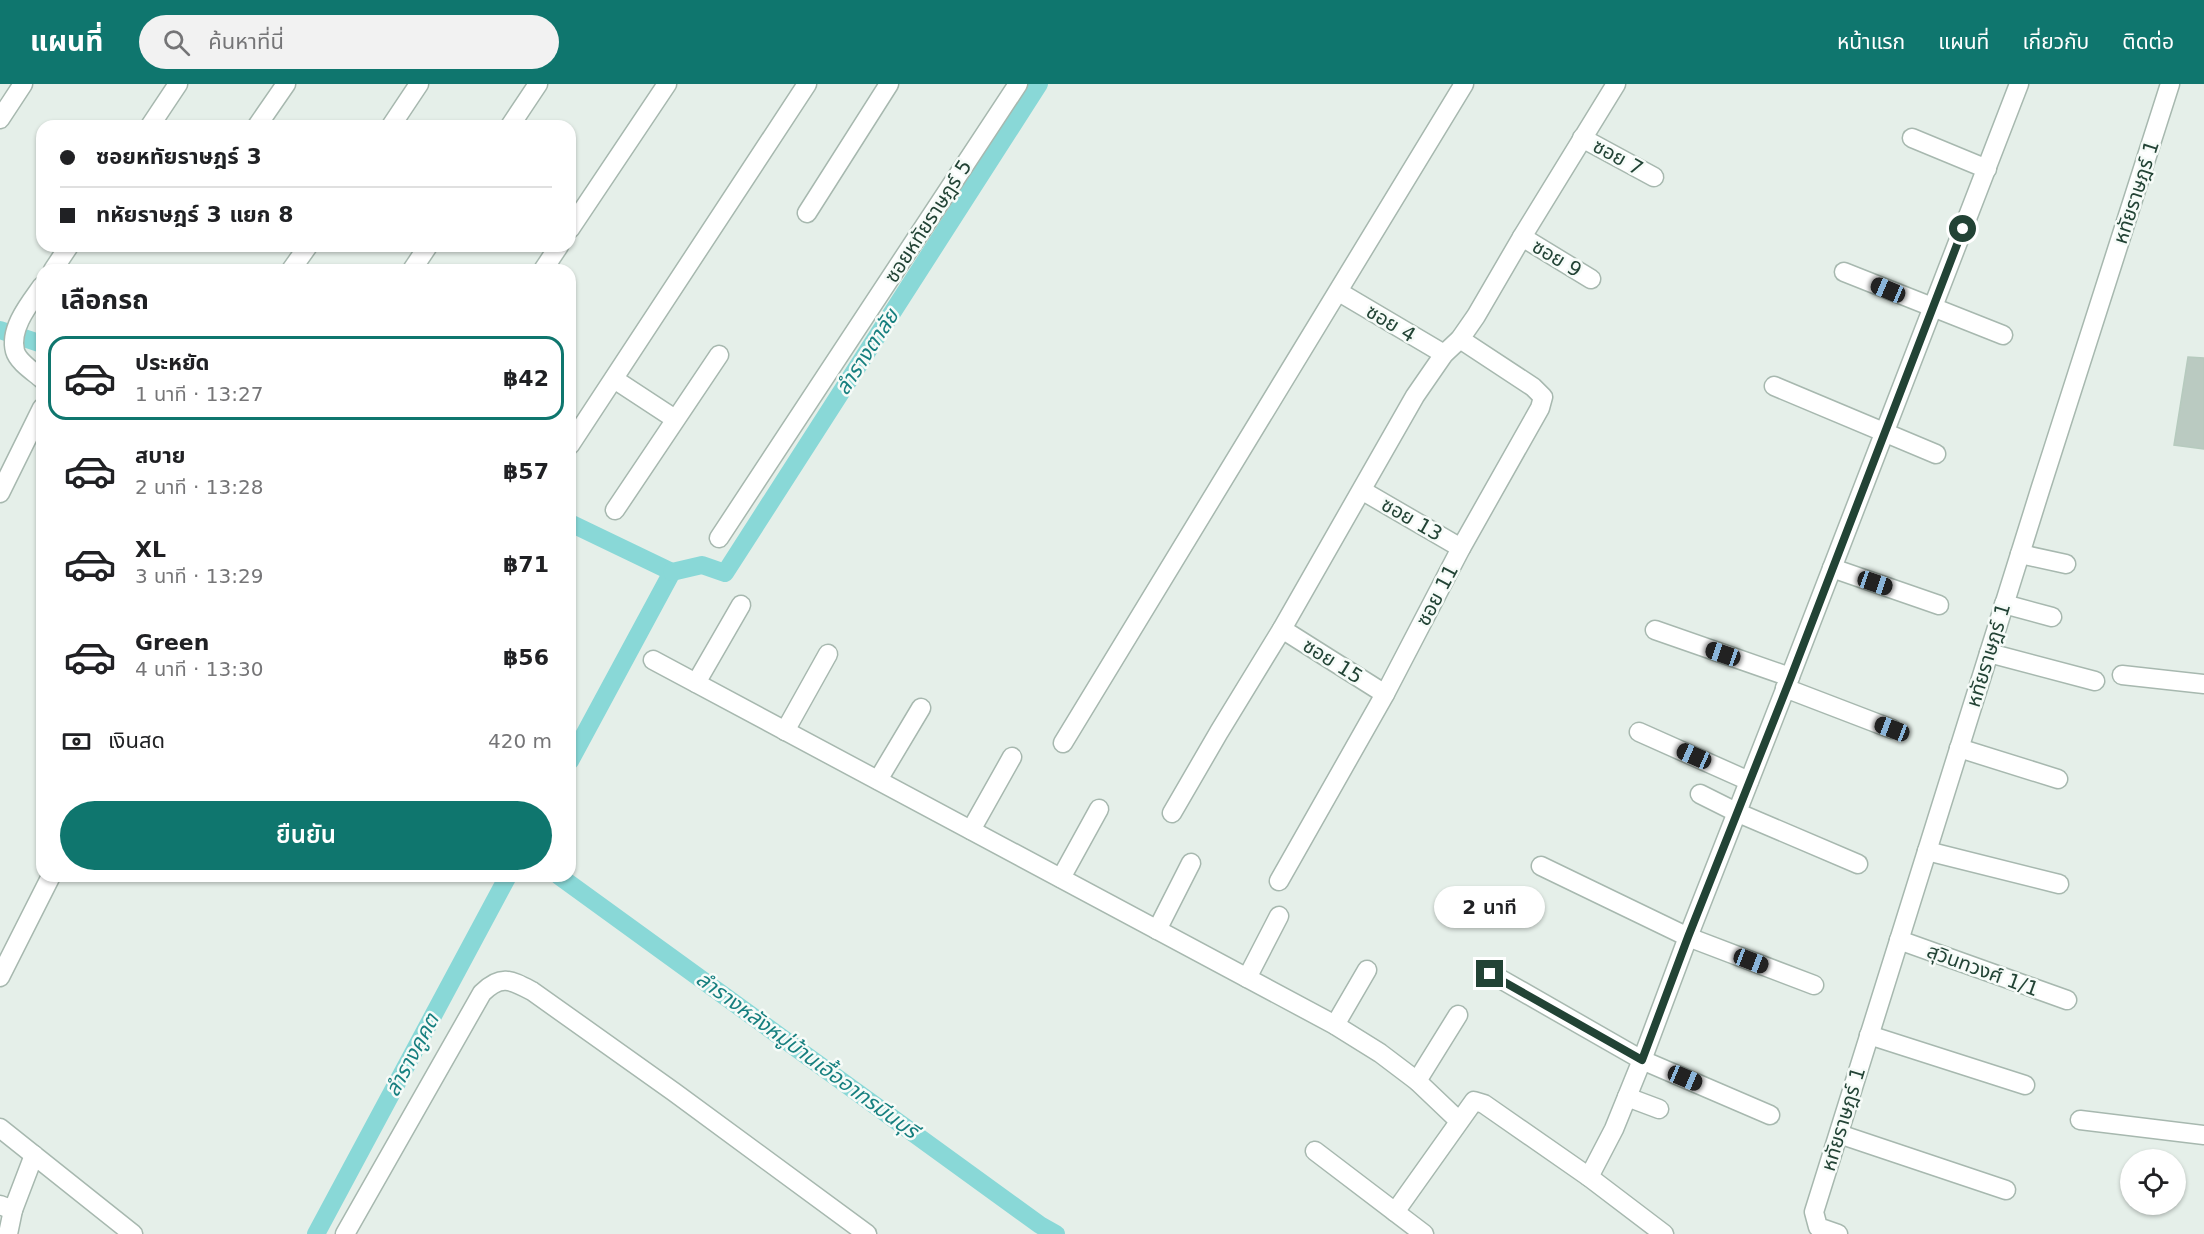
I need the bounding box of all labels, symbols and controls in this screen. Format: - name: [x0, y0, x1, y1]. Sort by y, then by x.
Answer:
- search box: [139, 15, 559, 69]
- text: แผนที่: [30, 25, 103, 58]
- icon: search: [160, 26, 193, 59]
- text: ค้นหาที่นี่: [208, 29, 284, 54]
- text: หน้าแรก: [1837, 30, 1905, 54]
- text: แผนที่: [1938, 30, 1989, 54]
- text: เกี่ยวกับ: [2022, 30, 2089, 54]
- text: ติดต่อ: [2122, 30, 2174, 54]
- street label: ซอย 7: [1589, 134, 1647, 180]
- street label: หทัยราษฎร์ 1: [2108, 137, 2164, 247]
- text: ซอยหทัยราษฎร์ 3: [96, 144, 262, 169]
- street label: ซอยหทัยราษฎร์ 5: [879, 155, 977, 287]
- text: ทหัยราษฎร์ 3 แยก 8: [96, 202, 294, 227]
- route start: [1949, 215, 1976, 242]
- street label: ซอย 9: [1528, 234, 1586, 282]
- car: [1868, 275, 1908, 305]
- text: เลือกรถ: [60, 284, 149, 315]
- street label: ซอย 4: [1362, 299, 1420, 347]
- water label: ลำรางตาลัย: [831, 304, 904, 399]
- text: ประหยัด: [135, 350, 210, 375]
- icon: car: [63, 351, 117, 405]
- text: ฿42: [503, 366, 549, 391]
- text: 1 นาที · 13:27: [135, 382, 263, 406]
- text: สบาย: [135, 443, 185, 468]
- icon: car: [63, 444, 117, 498]
- text: ฿57: [503, 459, 549, 484]
- text: 2 นาที · 13:28: [135, 475, 263, 499]
- street label: ซอย 13: [1377, 492, 1447, 546]
- icon: car: [63, 537, 117, 591]
- text: XL: [135, 537, 166, 562]
- text: ฿71: [503, 552, 549, 577]
- street label: ซอย 11: [1411, 560, 1463, 630]
- text: 3 นาที · 13:29: [135, 564, 263, 588]
- car: [1855, 569, 1895, 597]
- street label: หทัยราษฎร์ 1: [1961, 600, 2015, 710]
- icon: car: [63, 630, 117, 684]
- text: Green: [135, 630, 209, 655]
- street label: ซอย 15: [1299, 633, 1367, 689]
- car: [1703, 640, 1743, 668]
- text: ฿56: [503, 645, 549, 670]
- text: 4 นาที · 13:30: [135, 657, 263, 681]
- car: [1872, 714, 1912, 744]
- icon: cash: [60, 725, 93, 758]
- text: เงินสด: [108, 728, 165, 753]
- text: 420 m: [488, 729, 552, 753]
- car: [1674, 740, 1714, 772]
- button: ยืนยัน: [60, 801, 552, 870]
- callout: 2 นาที: [1434, 887, 1546, 929]
- text: 2 นาที: [1462, 895, 1517, 919]
- street label: สุวินทวงศ์ 1/1: [1924, 939, 2042, 1001]
- car: [1731, 946, 1771, 976]
- route end: [1476, 960, 1503, 987]
- water label: ลำรางหลังหมู่บ้านเอื้ออาทรมีนบุรี: [691, 964, 927, 1147]
- water label: ลำรางคูคต: [380, 1008, 445, 1101]
- car: [1665, 1063, 1705, 1093]
- street label: หทัยราษฎร์ 1: [1816, 1064, 1870, 1174]
- map controls: [2120, 1149, 2186, 1215]
- button: locate: [2120, 1149, 2186, 1215]

